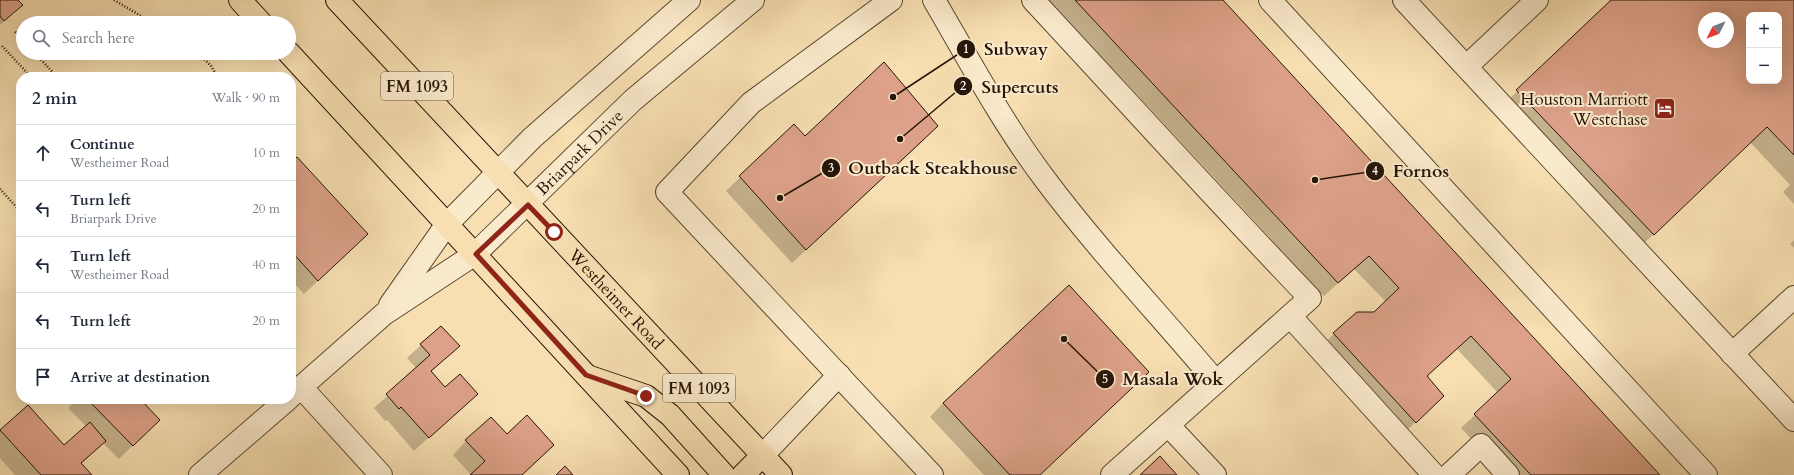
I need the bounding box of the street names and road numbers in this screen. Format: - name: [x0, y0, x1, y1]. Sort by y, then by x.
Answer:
- road number: FM 1093: [381, 72, 453, 100]
- street label: Briarpark Drive: [531, 105, 629, 200]
- street label: Westheimer Road: [563, 243, 669, 354]
- road number: FM 1093: [663, 374, 735, 402]

